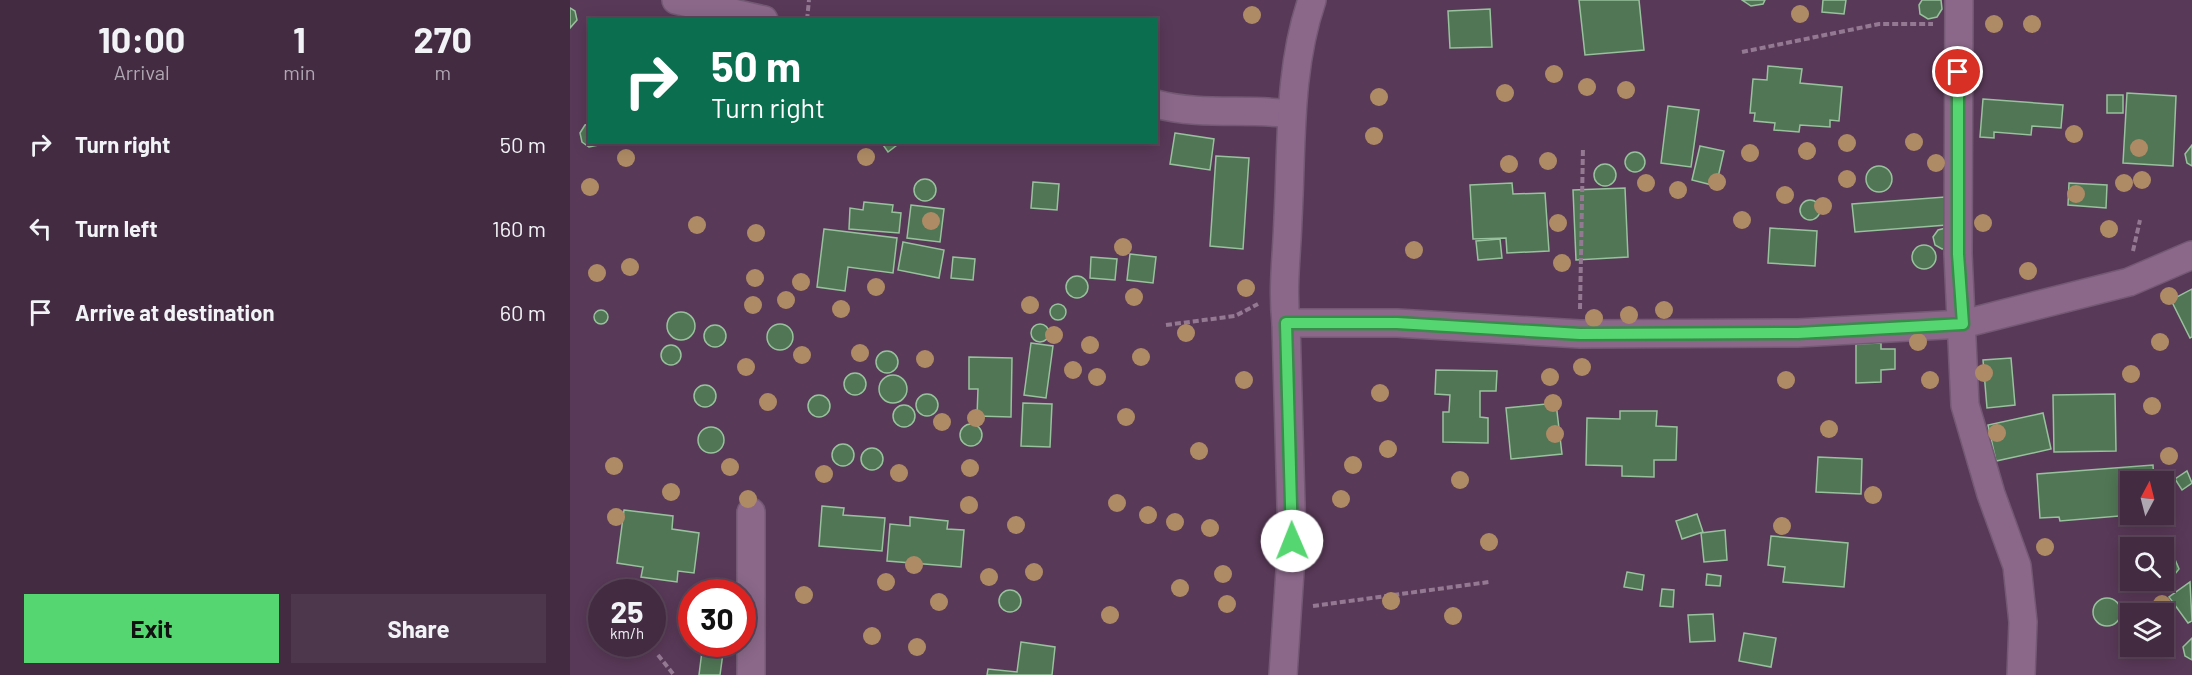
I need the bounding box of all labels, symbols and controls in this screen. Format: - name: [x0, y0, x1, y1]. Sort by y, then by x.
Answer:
- text: 10:00: [98, 17, 185, 60]
- text: 1: [293, 17, 306, 60]
- text: 270: [414, 17, 472, 60]
- text: 50 m: [711, 40, 801, 90]
- icon: right: [612, 42, 690, 120]
- pin: [1932, 46, 1983, 97]
- icon: arrive: [1941, 55, 1974, 88]
- text: Arrival: [114, 60, 170, 84]
- text: min: [283, 60, 316, 84]
- text: m: [435, 60, 451, 84]
- text: Turn right: [711, 91, 825, 123]
- icon: right: [24, 128, 57, 161]
- text: Turn right: [75, 131, 170, 157]
- text: 50 m: [500, 131, 546, 157]
- icon: left: [24, 212, 57, 245]
- text: Turn left: [75, 215, 158, 241]
- text: 160 m: [492, 215, 546, 241]
- icon: arrive: [24, 296, 57, 329]
- text: Arrive at destination: [75, 299, 274, 325]
- text: 60 m: [500, 299, 546, 325]
- north arrow: [2120, 471, 2174, 525]
- map controls: [2120, 471, 2174, 657]
- position arrow: [1260, 509, 1324, 573]
- button: search: [2120, 537, 2174, 591]
- speed limit sign: 30: [678, 579, 756, 657]
- text: 25: [611, 593, 643, 629]
- button: Exit: [24, 594, 279, 663]
- button: Share: [291, 594, 546, 663]
- button: layers: [2120, 603, 2174, 657]
- text: km/h: [610, 624, 644, 642]

